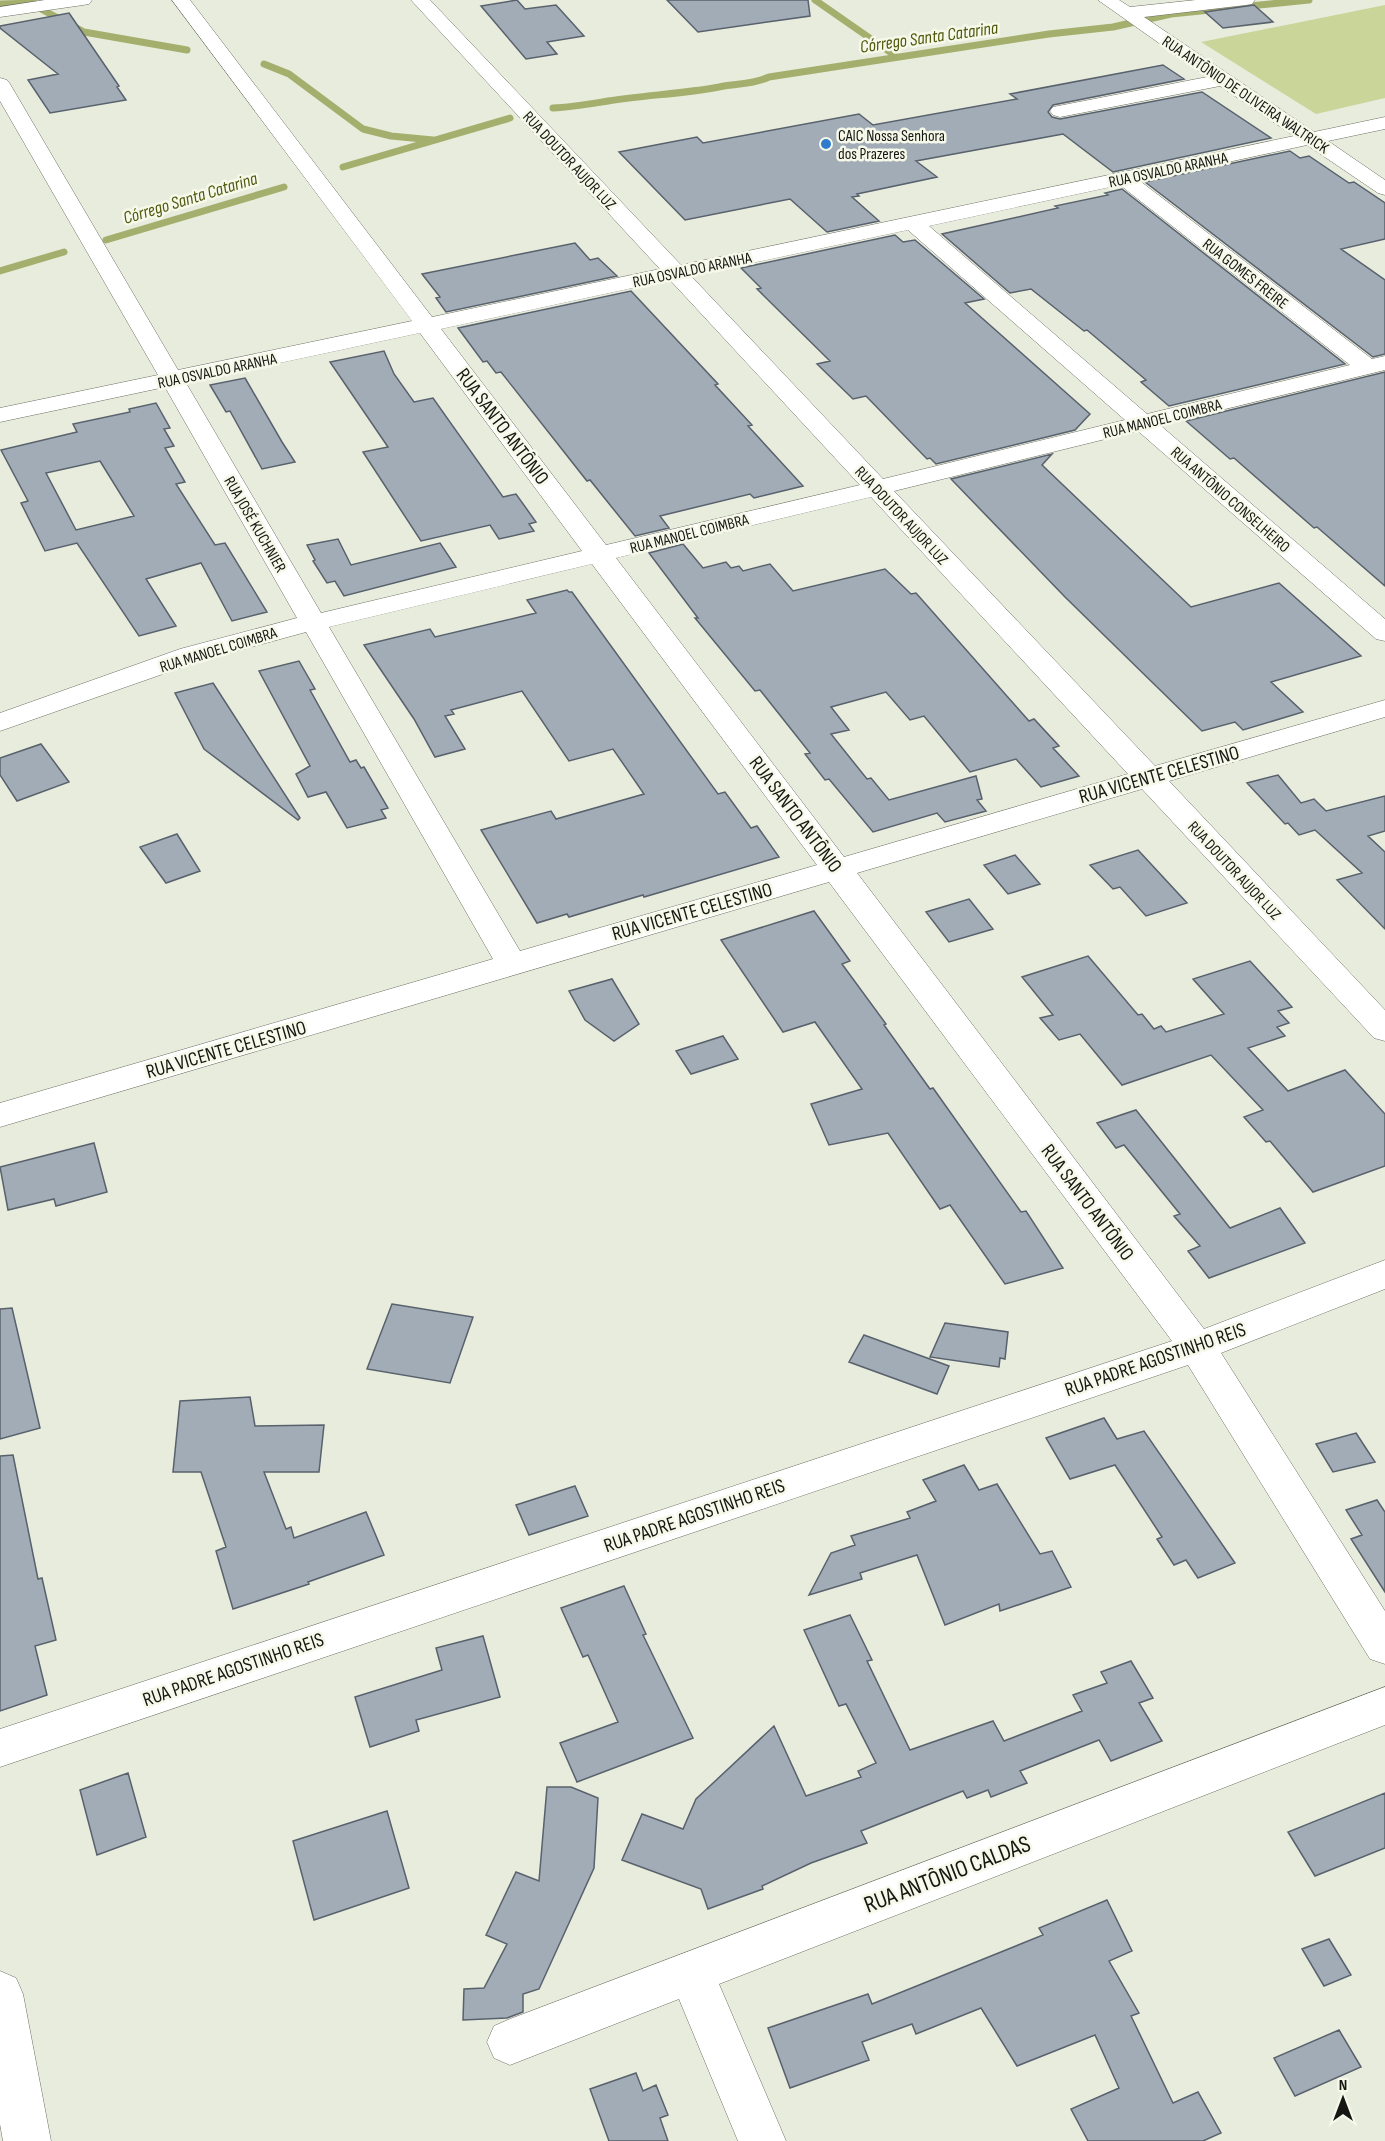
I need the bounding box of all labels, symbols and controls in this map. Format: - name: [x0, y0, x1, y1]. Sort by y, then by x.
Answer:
- water label: Córrego Santa Catarina: [859, 17, 1000, 58]
- street label: RUA ANTÔNIO DE OLIVEIRA WALTRICK: [1158, 32, 1333, 159]
- street label: RUA DOUTOR AUJOR LUZ: [518, 108, 620, 215]
- place label: CAIC Nossa Senhora dos Prazeres: [838, 127, 945, 164]
- marker: CAIC Nossa Senhora dos Prazeres: [819, 137, 833, 151]
- street label: RUA OSVALDO ARANHA: [1107, 149, 1230, 192]
- water label: Córrego Santa Catarina: [120, 168, 260, 229]
- street label: RUA GOMES FREIRE: [1198, 235, 1292, 313]
- street label: RUA OSVALDO ARANHA: [631, 249, 754, 292]
- street label: RUA OSVALDO ARANHA: [156, 350, 279, 393]
- street label: RUA SANTO ANTÔNIO: [451, 364, 554, 489]
- street label: RUA MANOEL COIMBRA: [1101, 396, 1224, 443]
- street label: RUA ANTÔNIO CONSELHEIRO: [1167, 443, 1294, 557]
- street label: RUA DOUTOR AUJOR LUZ: [850, 463, 952, 570]
- street label: RUA JOSÉ KUCHNIER: [219, 473, 290, 576]
- street label: RUA MANOEL COIMBRA: [628, 511, 751, 558]
- street label: RUA MANOEL COIMBRA: [158, 624, 279, 677]
- street label: RUA VICENTE CELESTINO: [1076, 741, 1242, 809]
- street label: RUA SANTO ANTÔNIO: [744, 752, 847, 877]
- street label: RUA DOUTOR AUJOR LUZ: [1183, 818, 1285, 925]
- street label: RUA VICENTE CELESTINO: [609, 878, 775, 946]
- street label: RUA VICENTE CELESTINO: [143, 1016, 309, 1084]
- street label: RUA SANTO ANTÔNIO: [1036, 1140, 1139, 1265]
- street label: RUA PADRE AGOSTINHO REIS: [1062, 1318, 1249, 1402]
- street label: RUA PADRE AGOSTINHO REIS: [601, 1474, 788, 1558]
- street label: RUA PADRE AGOSTINHO REIS: [140, 1628, 327, 1712]
- street label: RUA ANTÔNIO CALDAS: [860, 1829, 1035, 1920]
- north arrow: [1313, 2069, 1373, 2129]
- text: N: [1339, 2076, 1347, 2095]

